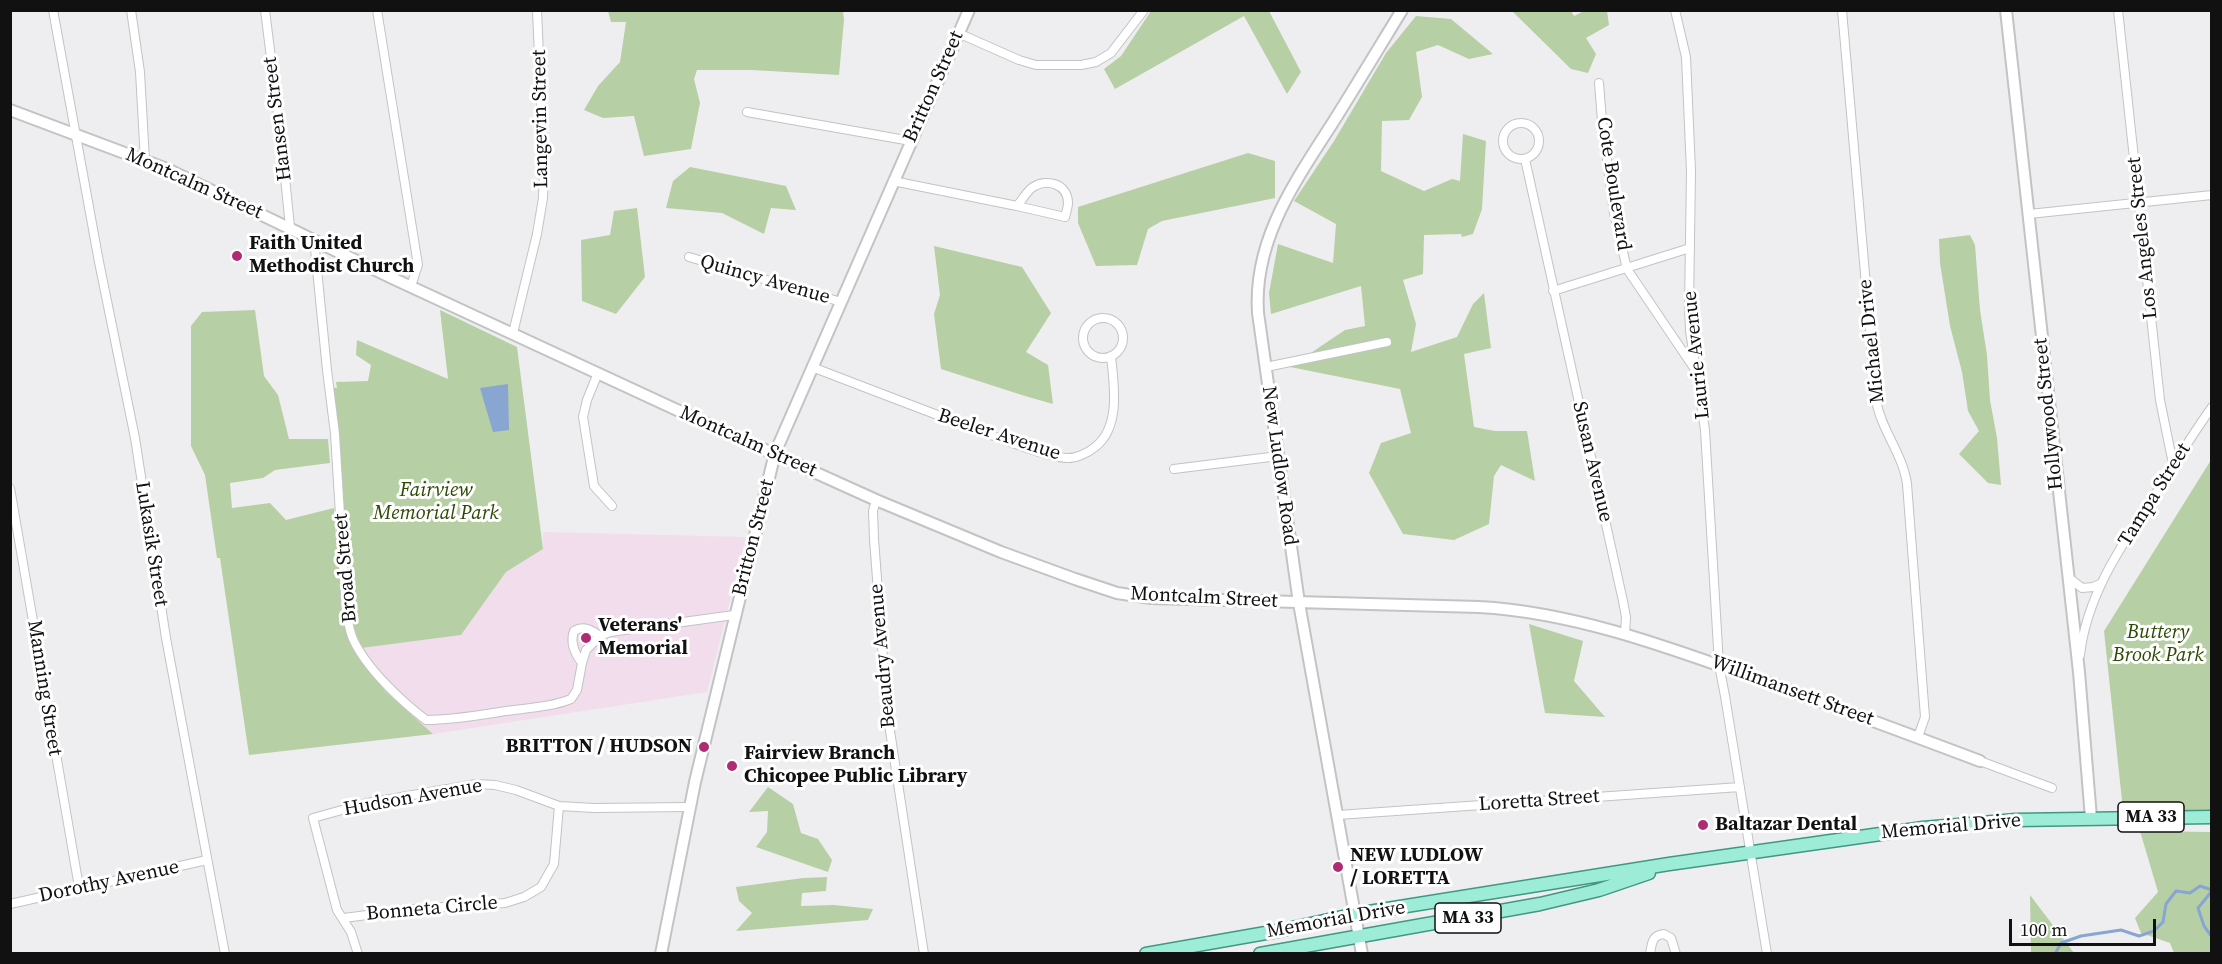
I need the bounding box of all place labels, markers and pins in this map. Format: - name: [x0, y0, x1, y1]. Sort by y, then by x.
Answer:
- place label: Faith United Methodist Church: [249, 232, 414, 279]
- marker: Faith United Methodist Church: [230, 249, 244, 263]
- place label: Veterans' Memorial: [598, 614, 688, 661]
- marker: Veterans' Memorial: [579, 631, 593, 645]
- place label: BRITTON / HUDSON: [506, 735, 692, 759]
- marker: BRITTON / HUDSON: [697, 740, 711, 754]
- place label: Fairview Branch Chicopee Public Library: [744, 742, 967, 789]
- marker: Fairview Branch Chicopee Public Library: [725, 759, 739, 773]
- place label: Baltazar Dental: [1715, 813, 1857, 837]
- marker: Baltazar Dental: [1696, 818, 1710, 832]
- place label: NEW LUDLOW / LORETTA: [1350, 844, 1483, 891]
- marker: NEW LUDLOW / LORETTA: [1331, 860, 1345, 874]

